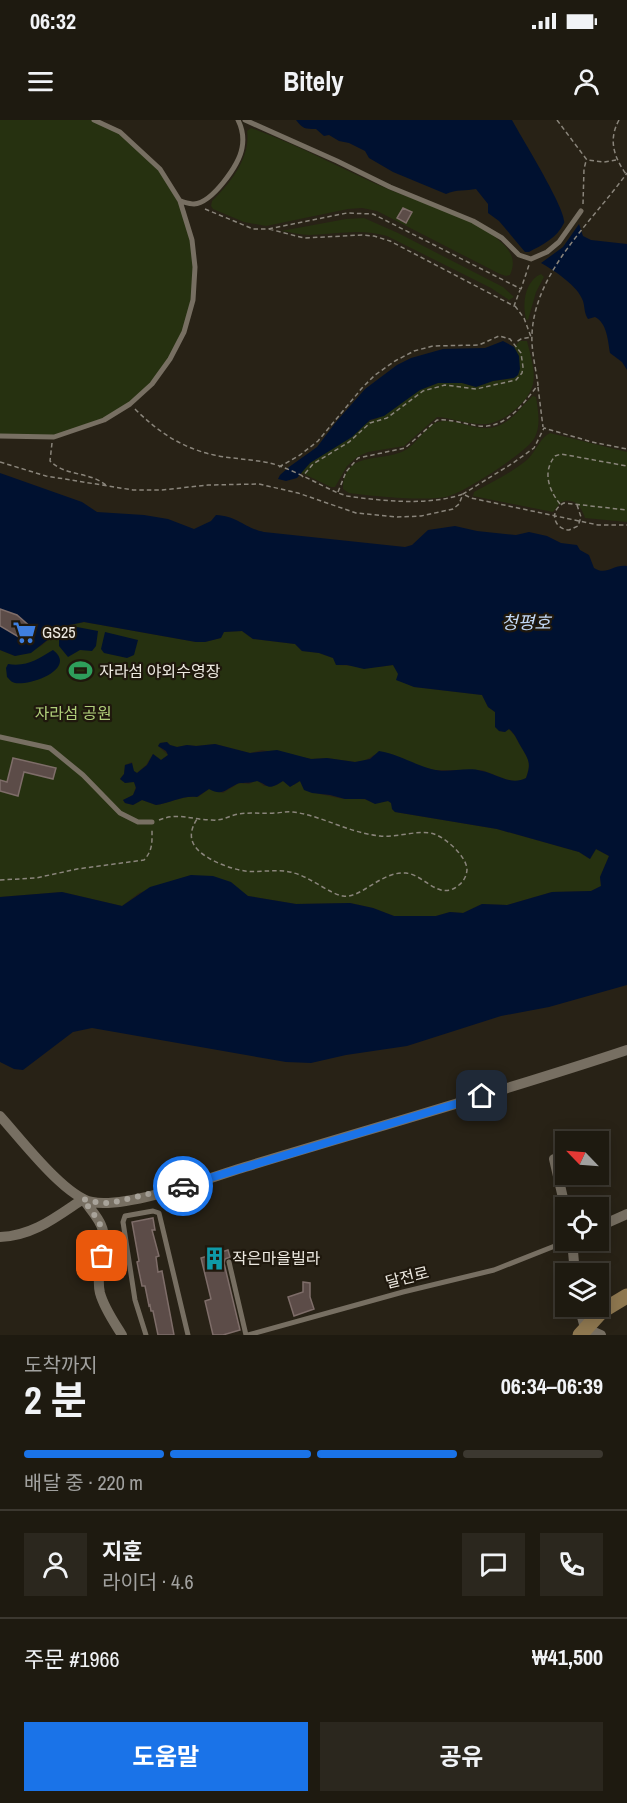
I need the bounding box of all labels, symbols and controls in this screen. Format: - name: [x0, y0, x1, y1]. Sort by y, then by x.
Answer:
- text: 06:32: [30, 6, 76, 36]
- text: Bitely: [283, 63, 344, 99]
- icon: menu: [24, 65, 57, 98]
- icon: person: [570, 65, 603, 98]
- water label: 청평호: [501, 610, 552, 635]
- supermarket icon: GS25: [11, 619, 37, 645]
- place label: GS25: [42, 621, 76, 643]
- sports icon: 자라섬 야외수영장: [68, 658, 94, 684]
- place label: 자라섬 야외수영장: [99, 660, 221, 682]
- park label: 자라섬 공원: [34, 702, 112, 724]
- pin: [456, 1070, 507, 1121]
- icon: home: [465, 1079, 498, 1112]
- north arrow: [555, 1131, 609, 1185]
- map controls: [555, 1131, 609, 1317]
- courier: [153, 1156, 213, 1216]
- icon: car: [167, 1170, 200, 1203]
- button: locate: [555, 1197, 609, 1251]
- pin: [76, 1230, 127, 1281]
- icon: bag: [85, 1239, 118, 1272]
- building icon: 작은마을빌라: [201, 1245, 227, 1271]
- place label: 작은마을빌라: [232, 1247, 321, 1269]
- street label: 달전로: [383, 1261, 431, 1293]
- button: layers: [555, 1263, 609, 1317]
- text: 도착까지: [24, 1351, 98, 1378]
- text: 06:34–06:39: [501, 1371, 603, 1401]
- text: 2 분: [24, 1374, 87, 1426]
- text: 배달 중 · 220 m: [24, 1469, 143, 1496]
- button: person: [24, 1533, 87, 1596]
- button: chat: [462, 1533, 525, 1596]
- button: phone: [540, 1533, 603, 1596]
- text: 지훈: [102, 1536, 142, 1566]
- text: 라이더 · 4.6: [102, 1568, 194, 1595]
- text: ₩41,500: [532, 1642, 603, 1672]
- text: 주문 #1966: [24, 1644, 120, 1674]
- button: 도움말: [24, 1722, 308, 1791]
- button: 공유: [320, 1722, 603, 1791]

